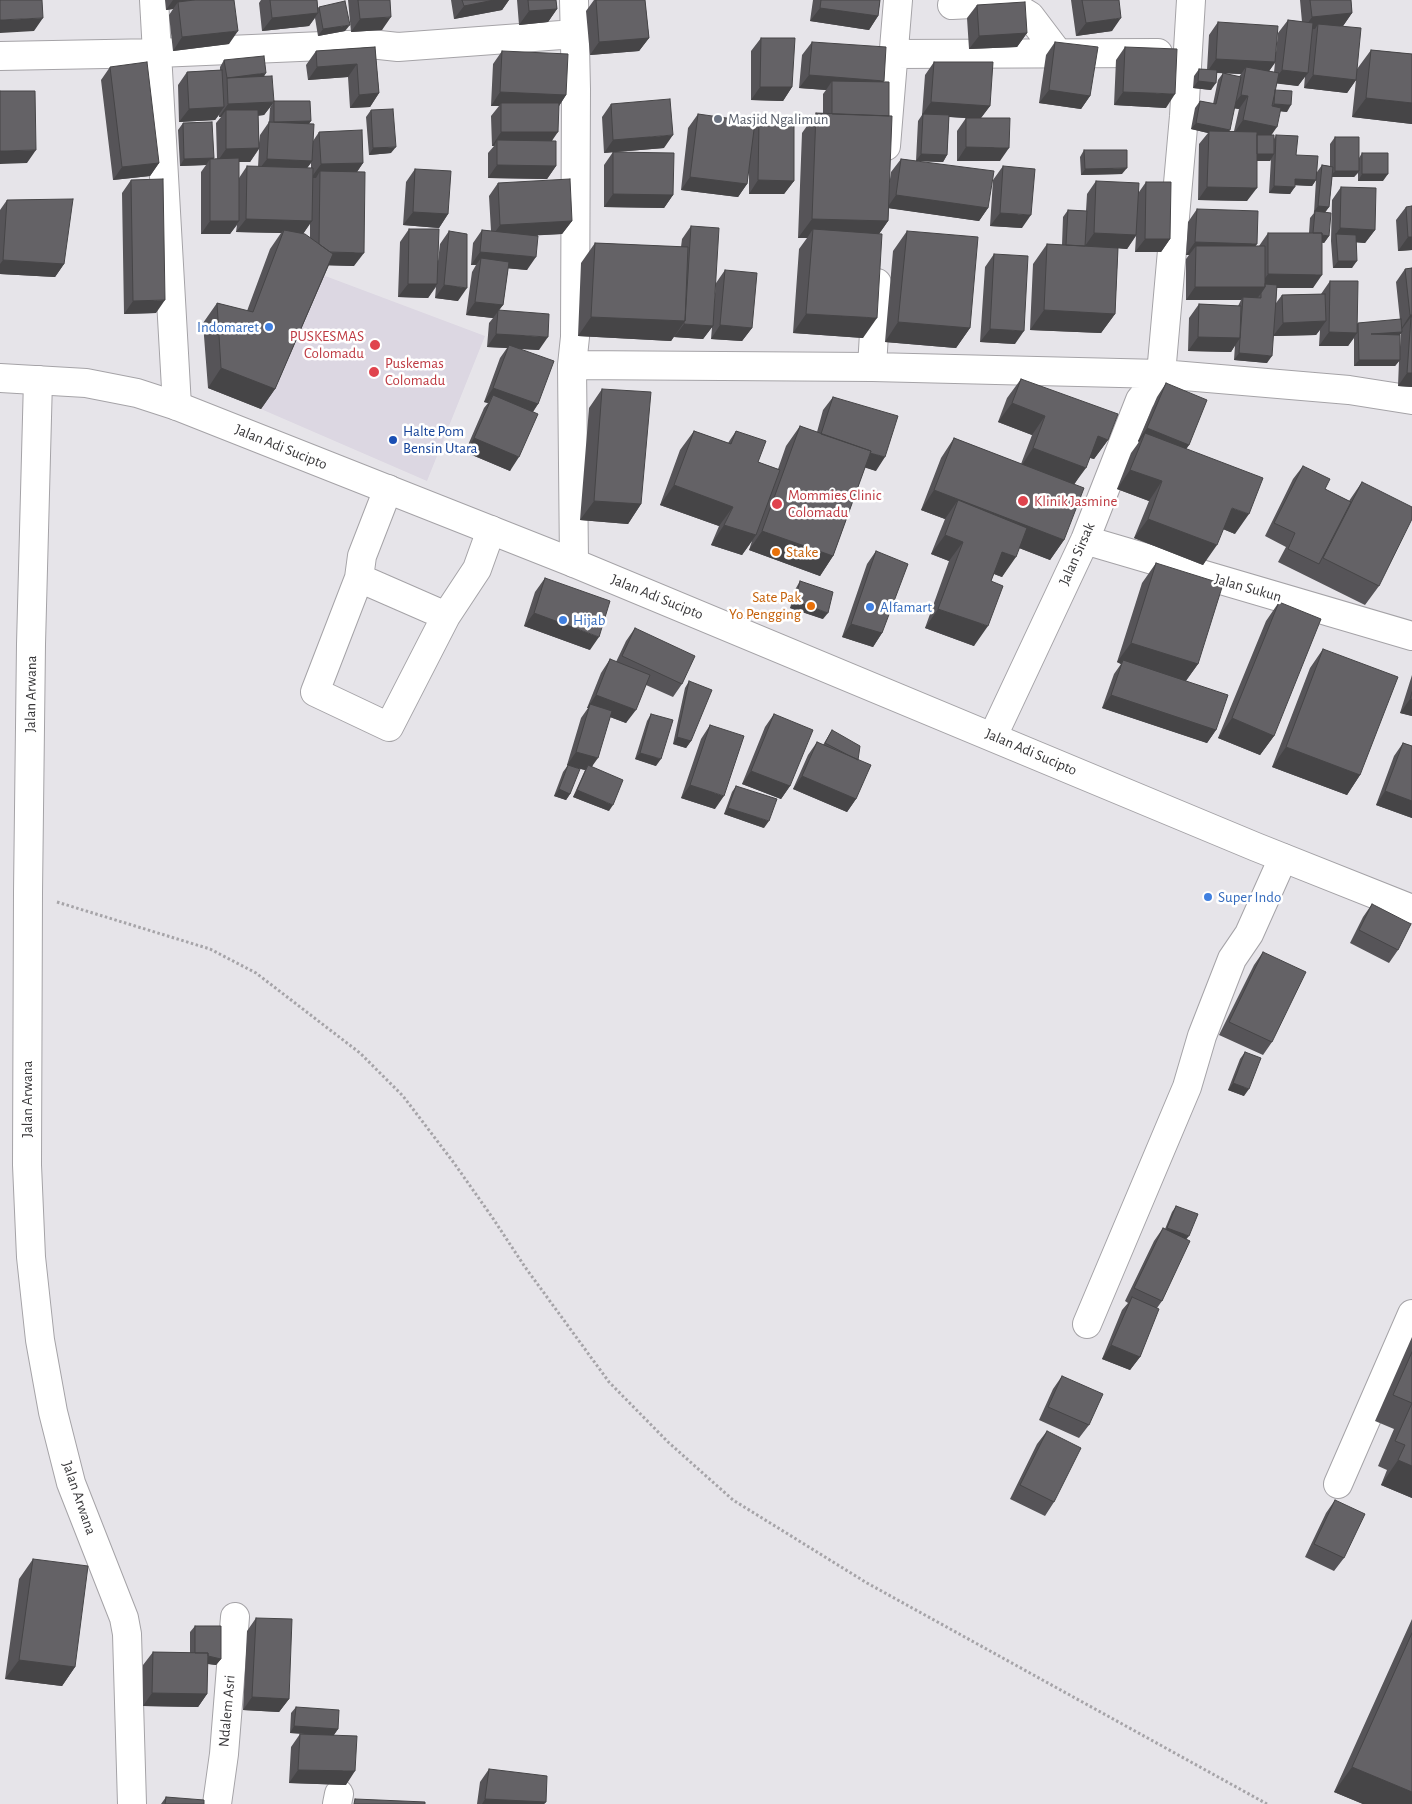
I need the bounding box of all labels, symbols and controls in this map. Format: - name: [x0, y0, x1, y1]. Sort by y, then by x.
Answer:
- place label: Masjid Ngalimun: [728, 110, 828, 128]
- marker: Masjid Ngalimun: [712, 113, 724, 125]
- place label: Indomaret: [197, 318, 259, 336]
- marker: Indomaret: [263, 321, 275, 333]
- place label: PUSKESMAS Colomadu: [290, 327, 364, 362]
- marker: PUSKESMAS Colomadu: [368, 338, 382, 352]
- place label: Puskemas Colomadu: [385, 354, 445, 389]
- marker: Puskemas Colomadu: [367, 365, 381, 379]
- street label: Jalan Adi Sucipto: [232, 420, 330, 474]
- place label: Halte Pom Bensin Utara: [403, 422, 478, 457]
- marker: Halte Pom Bensin Utara: [387, 434, 399, 446]
- place label: Mommies Clinic Colomadu: [788, 486, 881, 521]
- place label: Klinik Jasmine: [1034, 492, 1117, 510]
- marker: Klinik Jasmine: [1016, 494, 1030, 508]
- marker: Mommies Clinic Colomadu: [770, 497, 784, 511]
- street label: Jalan Sirsak: [1055, 520, 1099, 588]
- place label: Stake: [786, 543, 818, 561]
- marker: Stake: [770, 546, 782, 558]
- street label: Jalan Adi Sucipto: [608, 570, 706, 624]
- street label: Jalan Sukun: [1212, 570, 1284, 606]
- place label: Sate Pak Yo Pengging: [729, 588, 801, 623]
- place label: Alfamart: [880, 598, 932, 616]
- marker: Sate Pak Yo Pengging: [805, 600, 817, 612]
- marker: Alfamart: [864, 601, 876, 613]
- place label: Hijab: [573, 611, 606, 629]
- marker: Hijab: [557, 614, 569, 626]
- street label: Jalan Arwana: [21, 655, 41, 733]
- street label: Jalan Adi Sucipto: [982, 725, 1080, 779]
- place label: Super Indo: [1218, 888, 1281, 906]
- marker: Super Indo: [1202, 891, 1214, 903]
- street label: Jalan Arwana: [18, 1061, 36, 1137]
- street label: Jalan Arwana: [58, 1459, 100, 1537]
- street label: Ndalem Asri: [215, 1674, 239, 1748]

